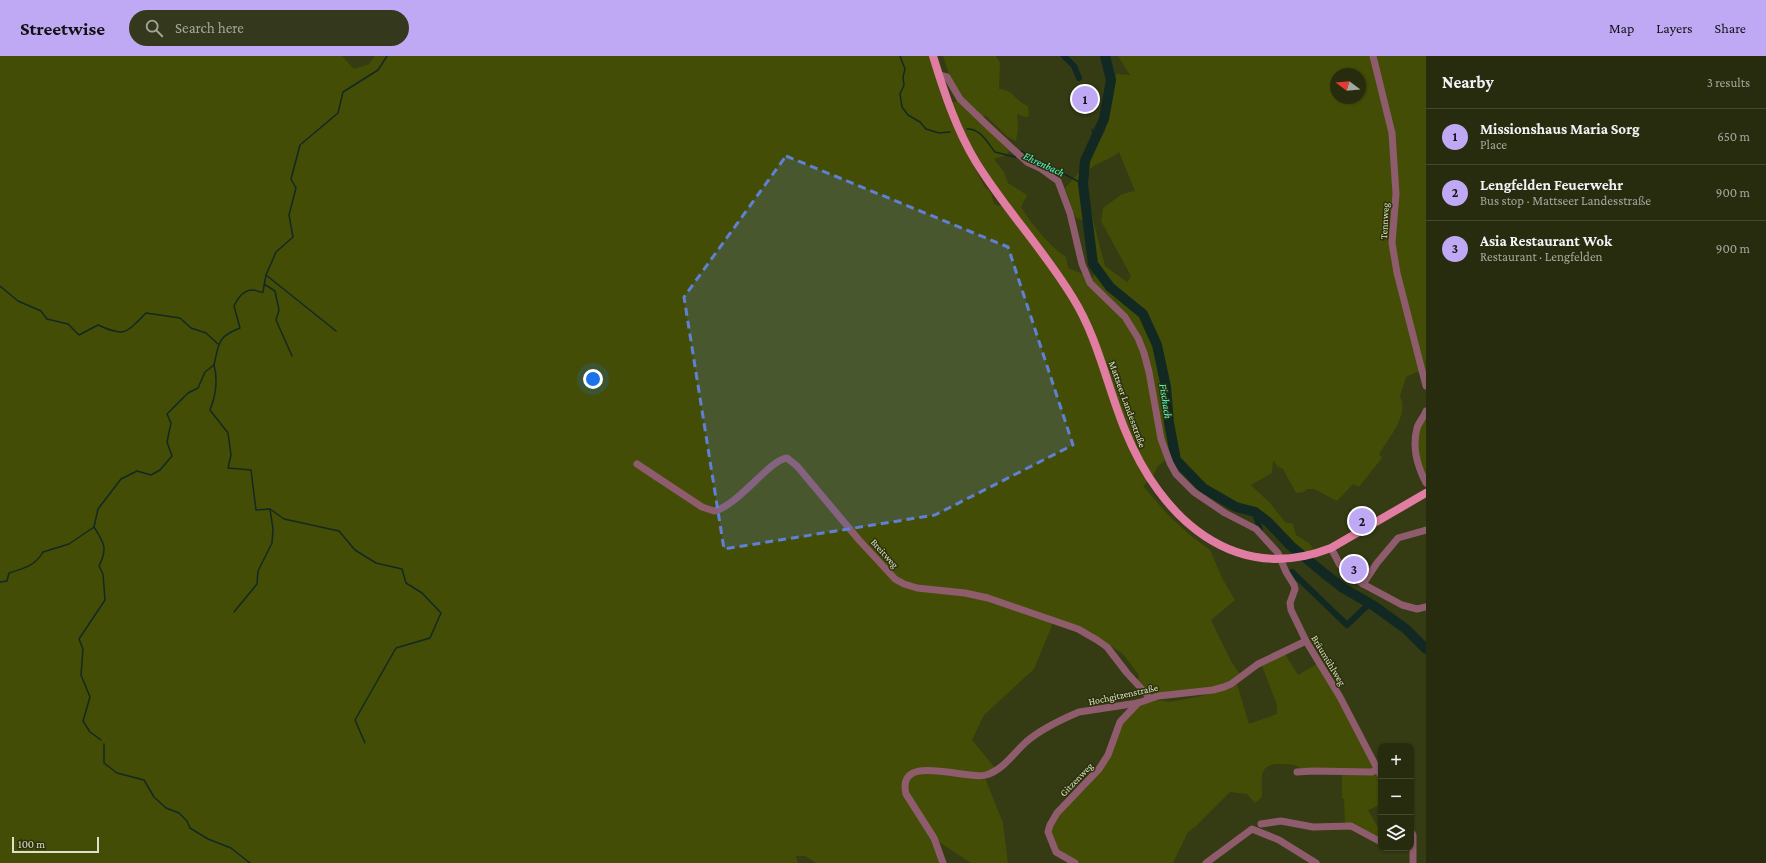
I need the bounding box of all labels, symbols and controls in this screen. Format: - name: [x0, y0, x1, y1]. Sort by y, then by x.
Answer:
- search box: [129, 10, 409, 46]
- icon: search: [143, 17, 165, 39]
- text: Streetwise: [20, 18, 105, 39]
- text: Search here: [175, 20, 244, 36]
- text: Map: [1609, 20, 1634, 36]
- text: Layers: [1656, 20, 1693, 36]
- text: Share: [1715, 20, 1746, 36]
- north arrow: [1330, 68, 1366, 104]
- text: Nearby: [1442, 73, 1494, 92]
- text: 3 results: [1707, 75, 1750, 90]
- pin: 1: [1072, 84, 1098, 114]
- text: Missionshaus Maria Sorg: [1480, 121, 1639, 137]
- text: 1: [1453, 129, 1457, 144]
- text: 650 m: [1717, 129, 1750, 144]
- text: Place: [1480, 137, 1507, 152]
- water label: Ehrenbach: [1022, 149, 1066, 179]
- text: Lengfelden Feuerwehr: [1480, 177, 1623, 193]
- text: 2: [1452, 185, 1458, 200]
- text: 900 m: [1716, 185, 1750, 200]
- text: Bus stop · Mattseer Landesstraße: [1480, 193, 1651, 208]
- street label: Tennweg: [1378, 202, 1391, 240]
- text: Asia Restaurant Wok: [1480, 233, 1612, 249]
- text: 3: [1452, 241, 1458, 256]
- text: 900 m: [1716, 241, 1750, 256]
- text: Restaurant · Lengfelden: [1480, 249, 1603, 264]
- street label: Mattseer Landesstraße: [1107, 359, 1149, 450]
- your location: [583, 369, 603, 389]
- water label: Fischach: [1157, 383, 1175, 419]
- pin: 2: [1349, 506, 1375, 536]
- street label: Breitweg: [869, 536, 901, 570]
- pin: 3: [1341, 554, 1367, 584]
- street label: Bräumühlweg: [1309, 633, 1348, 687]
- street label: Hochgitzenstraße: [1087, 682, 1160, 707]
- map controls: [1378, 743, 1414, 851]
- button: +: [1378, 743, 1414, 779]
- street label: Gitzenweg: [1058, 760, 1095, 799]
- button: −: [1378, 779, 1414, 815]
- button: layers: [1378, 815, 1414, 851]
- scale bar: [12, 835, 99, 854]
- text: 100 m: [18, 838, 45, 850]

